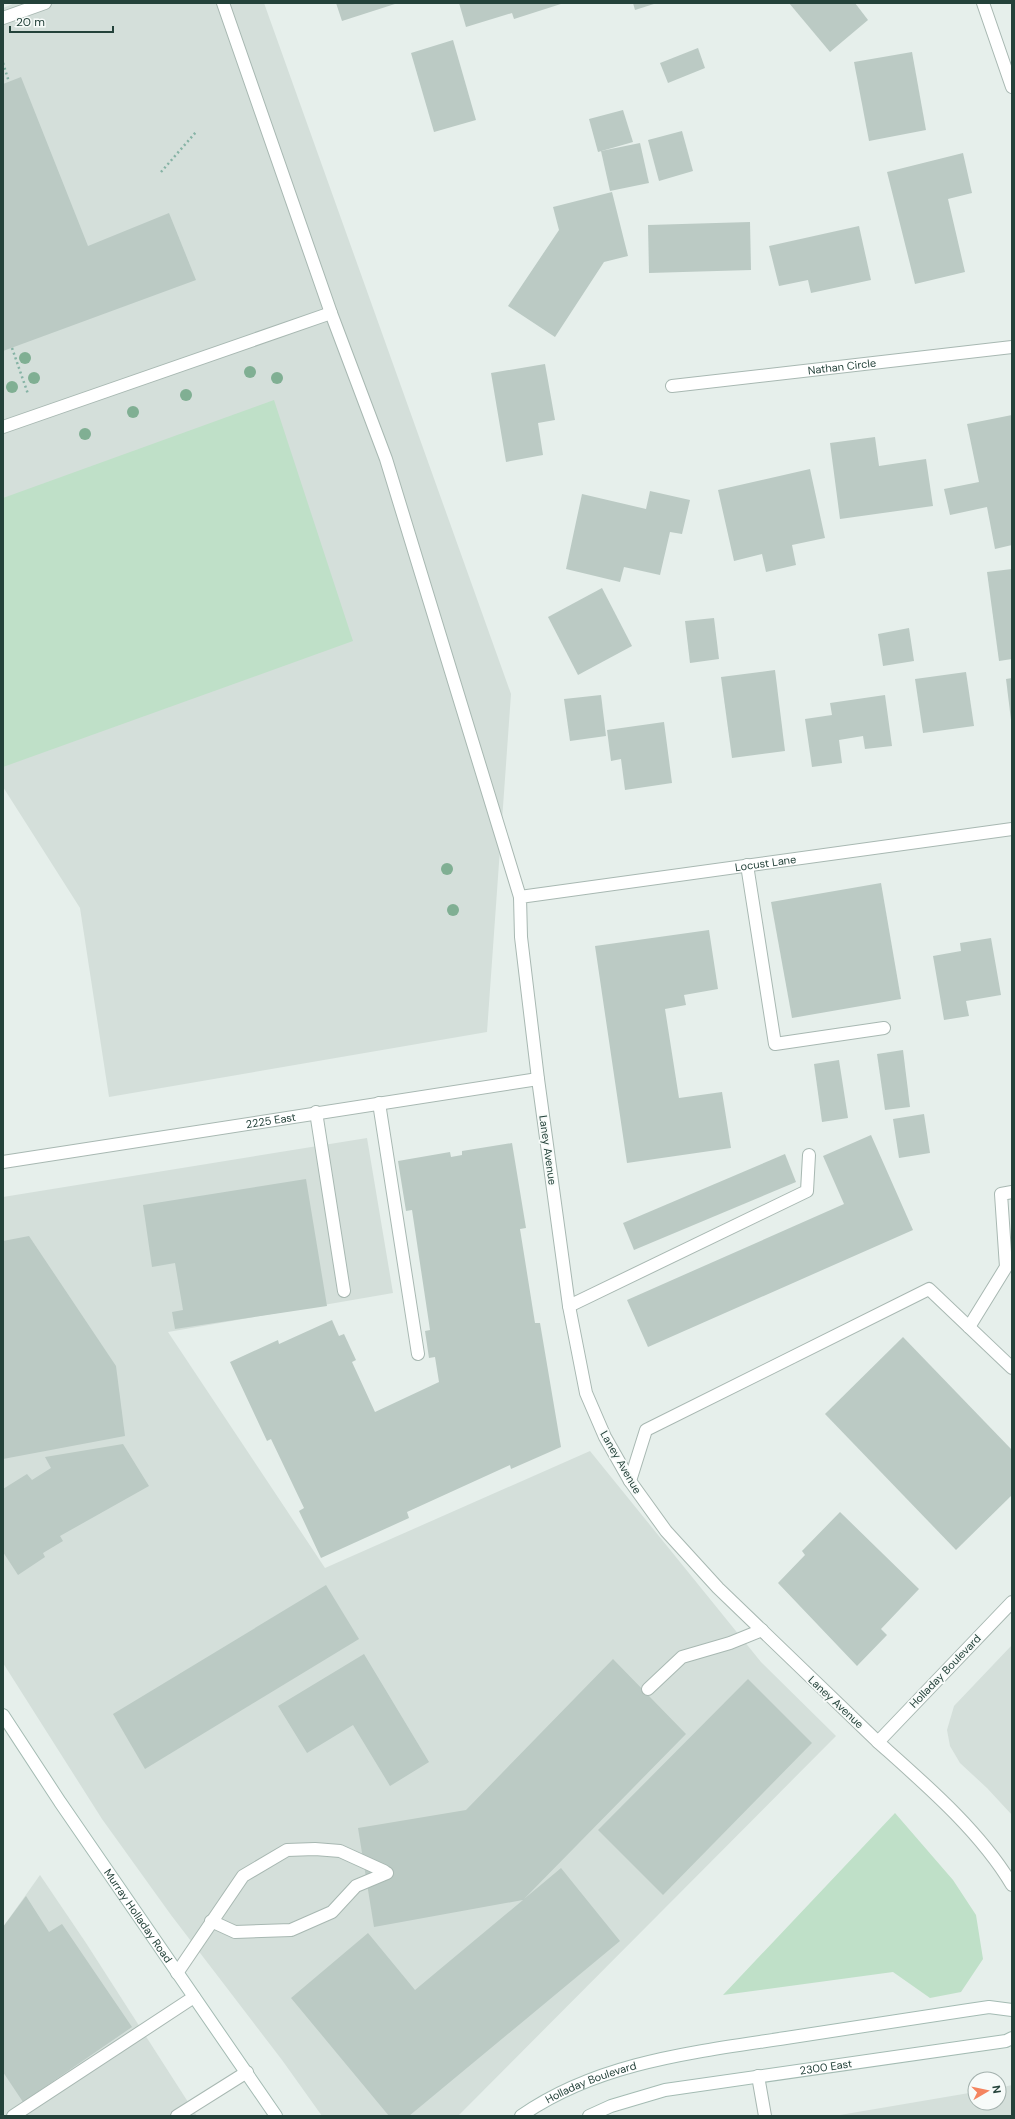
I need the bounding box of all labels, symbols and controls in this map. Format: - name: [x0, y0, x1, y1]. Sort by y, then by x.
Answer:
- scale bar: [10, 8, 113, 34]
- text: 20 m: [16, 14, 45, 30]
- street label: Nathan Circle: [807, 356, 877, 377]
- street label: Locust Lane: [734, 852, 797, 874]
- street label: 2225 East: [245, 1110, 297, 1131]
- street label: Laney Avenue: [536, 1114, 560, 1186]
- street label: Laney Avenue: [597, 1428, 645, 1496]
- street label: Holladay Boulevard: [906, 1631, 984, 1711]
- street label: Laney Avenue: [805, 1673, 867, 1731]
- street label: Murray Holladay Road: [101, 1866, 175, 1965]
- street label: 2300 East: [799, 2056, 853, 2078]
- street label: Holladay Boulevard: [543, 2058, 638, 2106]
- north arrow: [967, 2071, 1007, 2111]
- text: N: [989, 2084, 1004, 2094]

